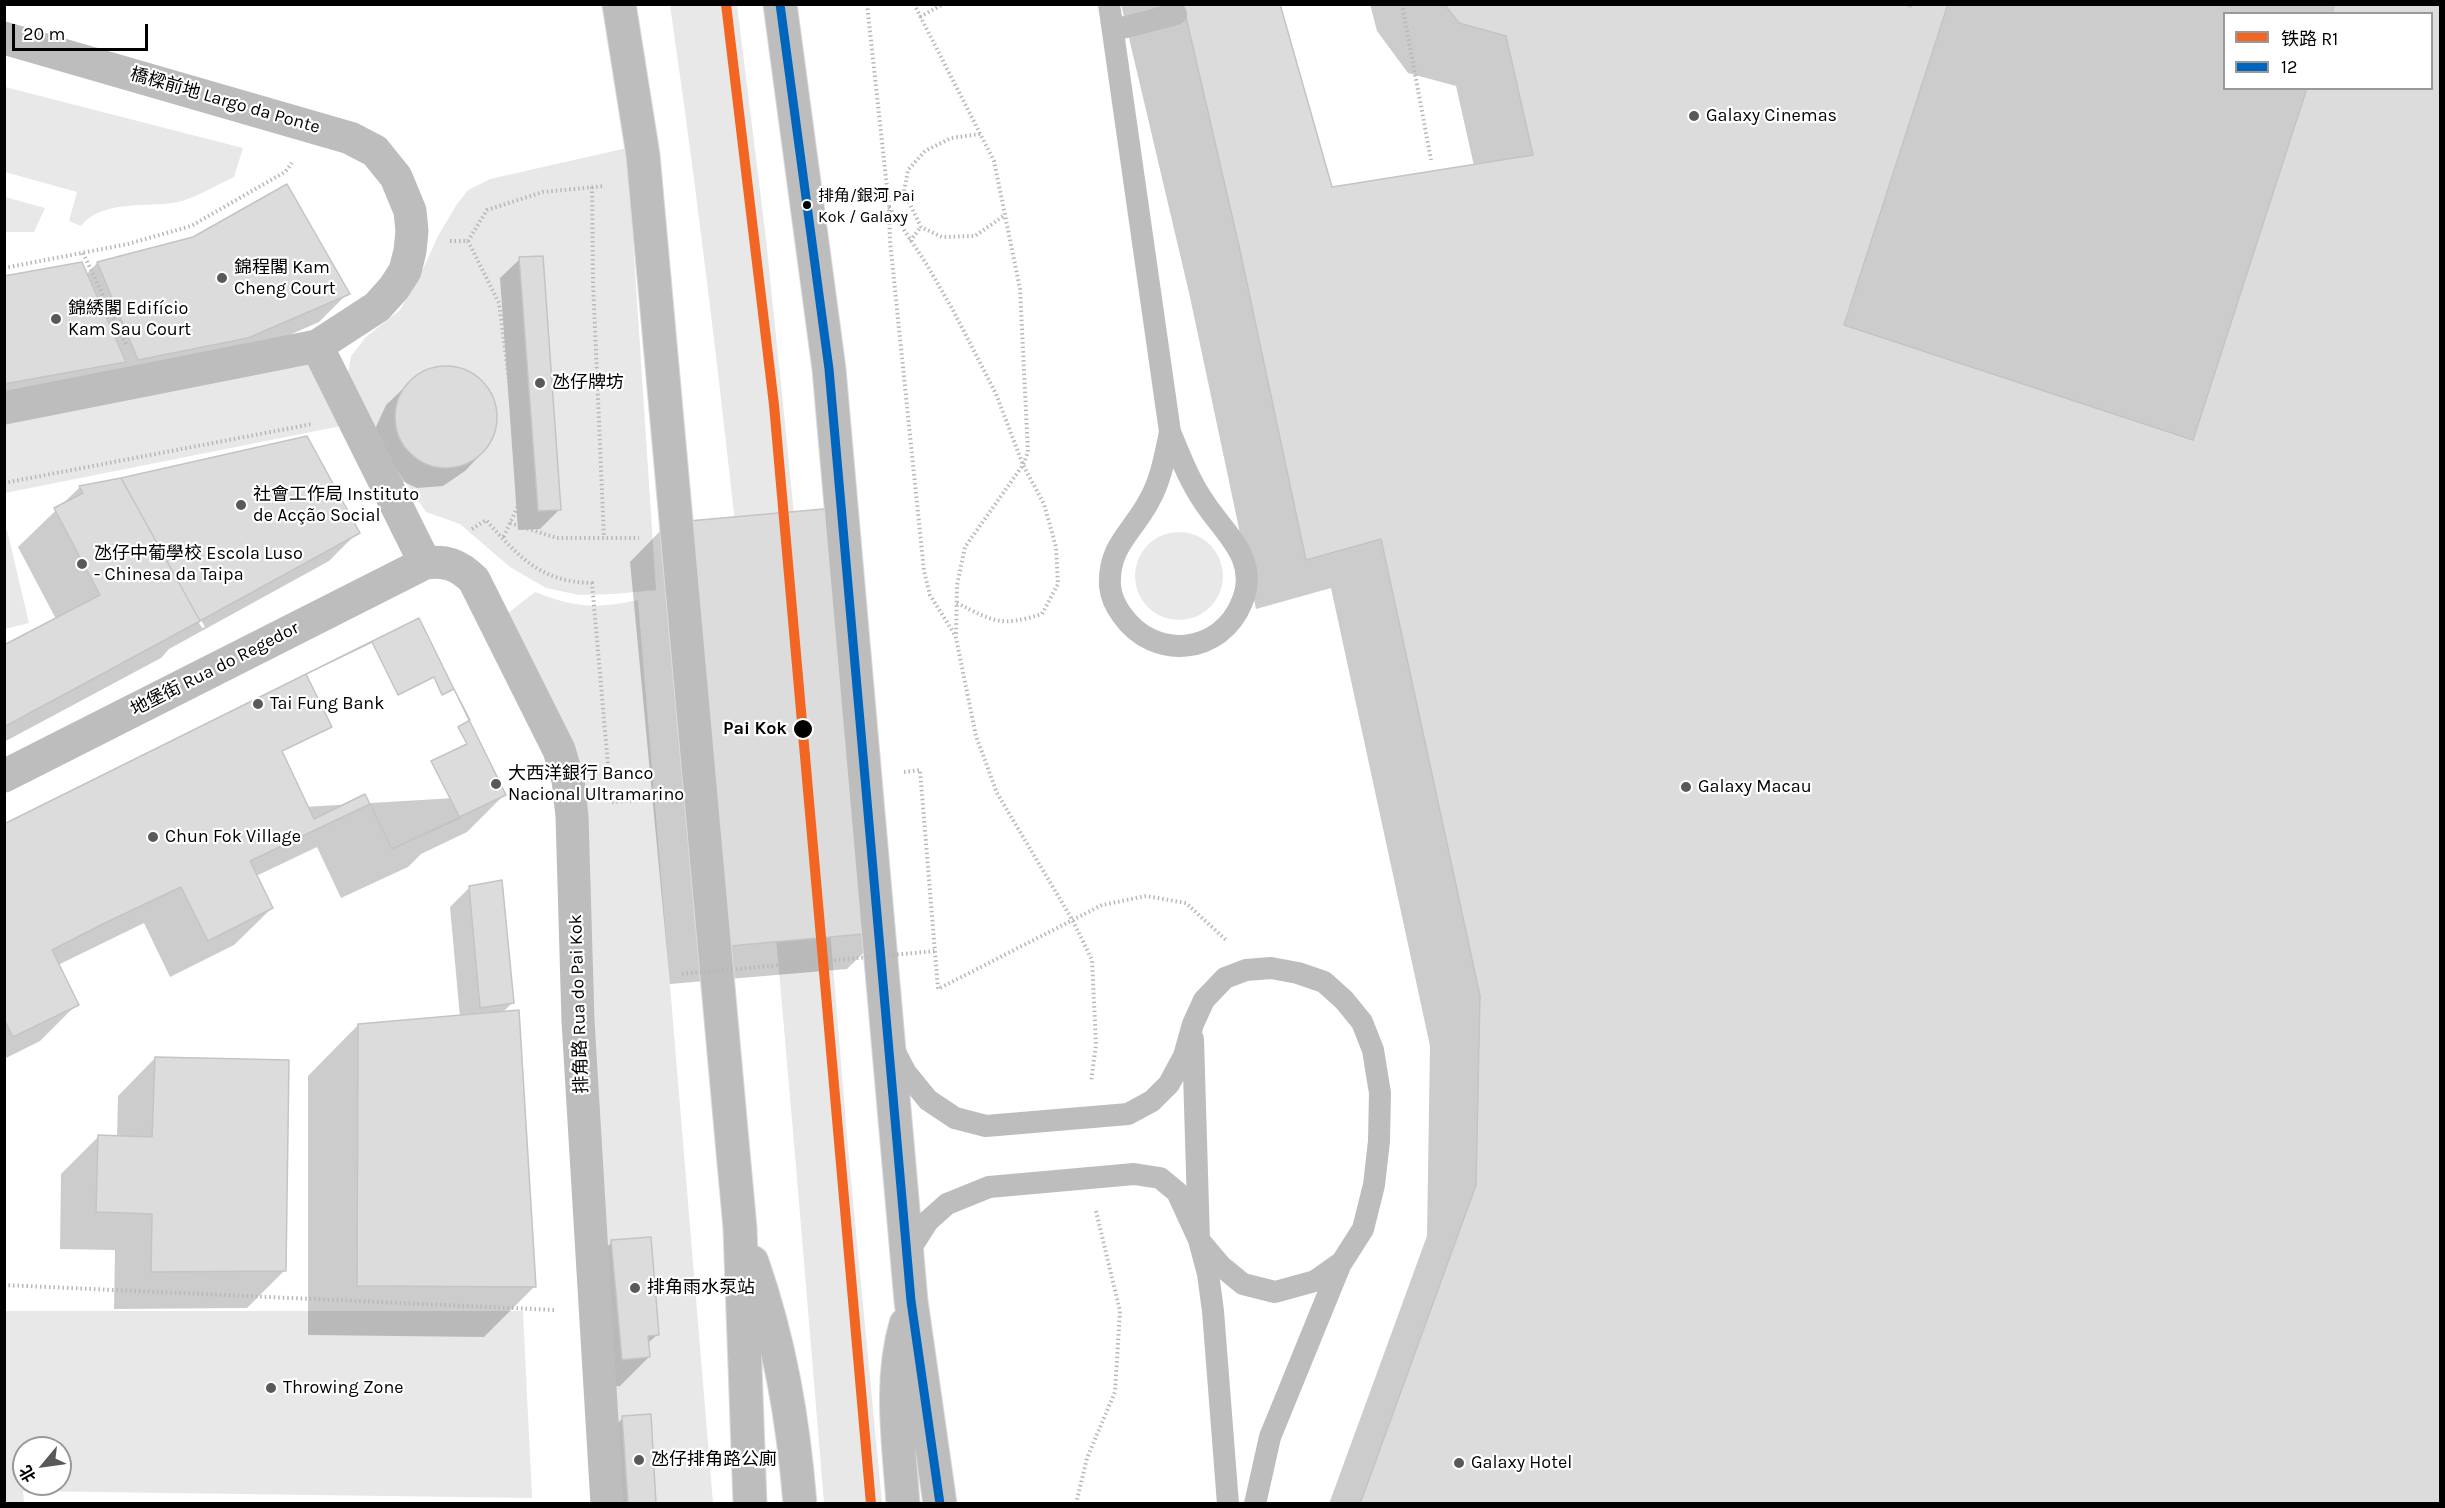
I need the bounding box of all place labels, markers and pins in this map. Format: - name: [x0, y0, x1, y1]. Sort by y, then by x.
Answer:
- place label: Galaxy Cinemas: [1706, 105, 1837, 127]
- marker: Galaxy Cinemas: [1687, 109, 1701, 123]
- place label: 排角/銀河 Pai Kok / Galaxy: [818, 186, 915, 224]
- marker: 排角/銀河 Pai Kok / Galaxy: [801, 199, 813, 211]
- place label: 錦程閣 Kam Cheng Court: [234, 257, 335, 300]
- marker: 錦程閣 Kam Cheng Court: [215, 271, 229, 285]
- place label: 錦綉閣 Edifício Kam Sau Court: [68, 298, 191, 340]
- marker: 錦綉閣 Edifício Kam Sau Court: [49, 312, 63, 326]
- place label: 氹仔牌坊: [552, 372, 624, 394]
- marker: 氹仔牌坊: [533, 376, 547, 390]
- place label: 社會工作局 Instituto de Acção Social: [253, 484, 419, 526]
- marker: 社會工作局 Instituto de Acção Social: [234, 498, 248, 512]
- place label: 氹仔中葡學校 Escola Luso - Chinesa da Taipa: [94, 543, 303, 586]
- marker: 氹仔中葡學校 Escola Luso - Chinesa da Taipa: [75, 557, 89, 571]
- place label: Tai Fung Bank: [270, 693, 384, 715]
- marker: Tai Fung Bank: [251, 697, 265, 711]
- place label: Pai Kok: [723, 718, 787, 740]
- marker: Pai Kok: [792, 718, 814, 740]
- place label: 大西洋銀行 Banco Nacional Ultramarino: [508, 763, 684, 806]
- place label: Galaxy Macau: [1698, 776, 1812, 798]
- marker: 大西洋銀行 Banco Nacional Ultramarino: [489, 777, 503, 791]
- marker: Galaxy Macau: [1679, 780, 1693, 794]
- place label: Chun Fok Village: [165, 826, 301, 848]
- marker: Chun Fok Village: [146, 830, 160, 844]
- place label: 排角雨水泵站: [647, 1277, 755, 1299]
- marker: 排角雨水泵站: [628, 1281, 642, 1295]
- place label: Throwing Zone: [283, 1377, 404, 1399]
- marker: Throwing Zone: [264, 1381, 278, 1395]
- place label: 氹仔排角路公廁: [651, 1449, 777, 1471]
- place label: Galaxy Hotel: [1471, 1452, 1572, 1474]
- marker: 氹仔排角路公廁: [632, 1453, 646, 1467]
- marker: Galaxy Hotel: [1452, 1456, 1466, 1470]

